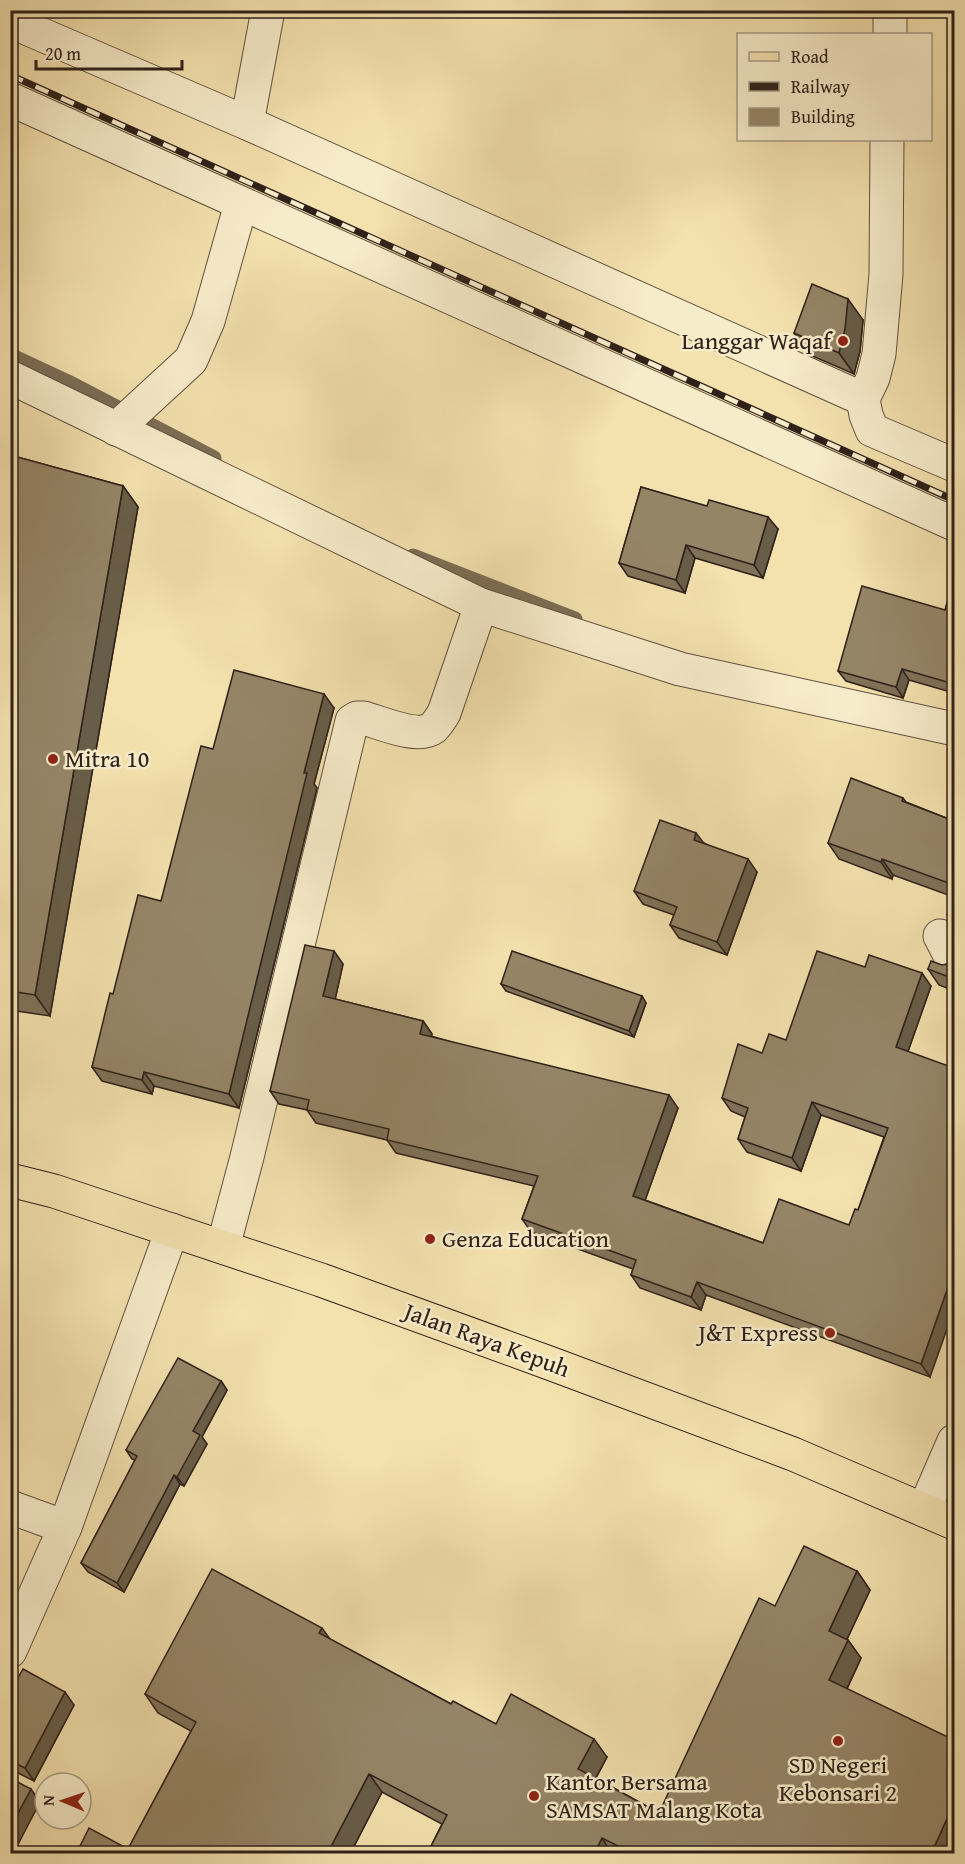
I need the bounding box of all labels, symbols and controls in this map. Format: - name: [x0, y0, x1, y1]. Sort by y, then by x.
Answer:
- scale bar: [36, 33, 182, 71]
- legend: [737, 33, 932, 141]
- text: 20 m: [45, 40, 81, 67]
- text: Road: [791, 43, 829, 70]
- text: Railway: [791, 73, 850, 100]
- text: Building: [791, 103, 855, 130]
- place label: Langgar Waqaf: [682, 323, 833, 358]
- marker: Langgar Waqaf: [836, 334, 850, 348]
- place label: Mitra 10: [65, 741, 149, 776]
- marker: Mitra 10: [46, 752, 60, 766]
- place label: Genza Education: [442, 1221, 609, 1256]
- marker: Genza Education: [423, 1232, 437, 1246]
- street label: Jalan Raya Kepuh: [397, 1292, 575, 1386]
- place label: J&T Express: [695, 1315, 818, 1350]
- marker: J&T Express: [823, 1326, 837, 1340]
- marker: SD Negeri Kebonsari 2: [831, 1734, 845, 1748]
- place label: SD Negeri Kebonsari 2: [779, 1747, 897, 1810]
- place label: Kantor Bersama SAMSAT Malang Kota: [546, 1764, 763, 1827]
- north arrow: [33, 1771, 93, 1831]
- marker: Kantor Bersama SAMSAT Malang Kota: [527, 1789, 541, 1803]
- text: N: [36, 1794, 60, 1806]

